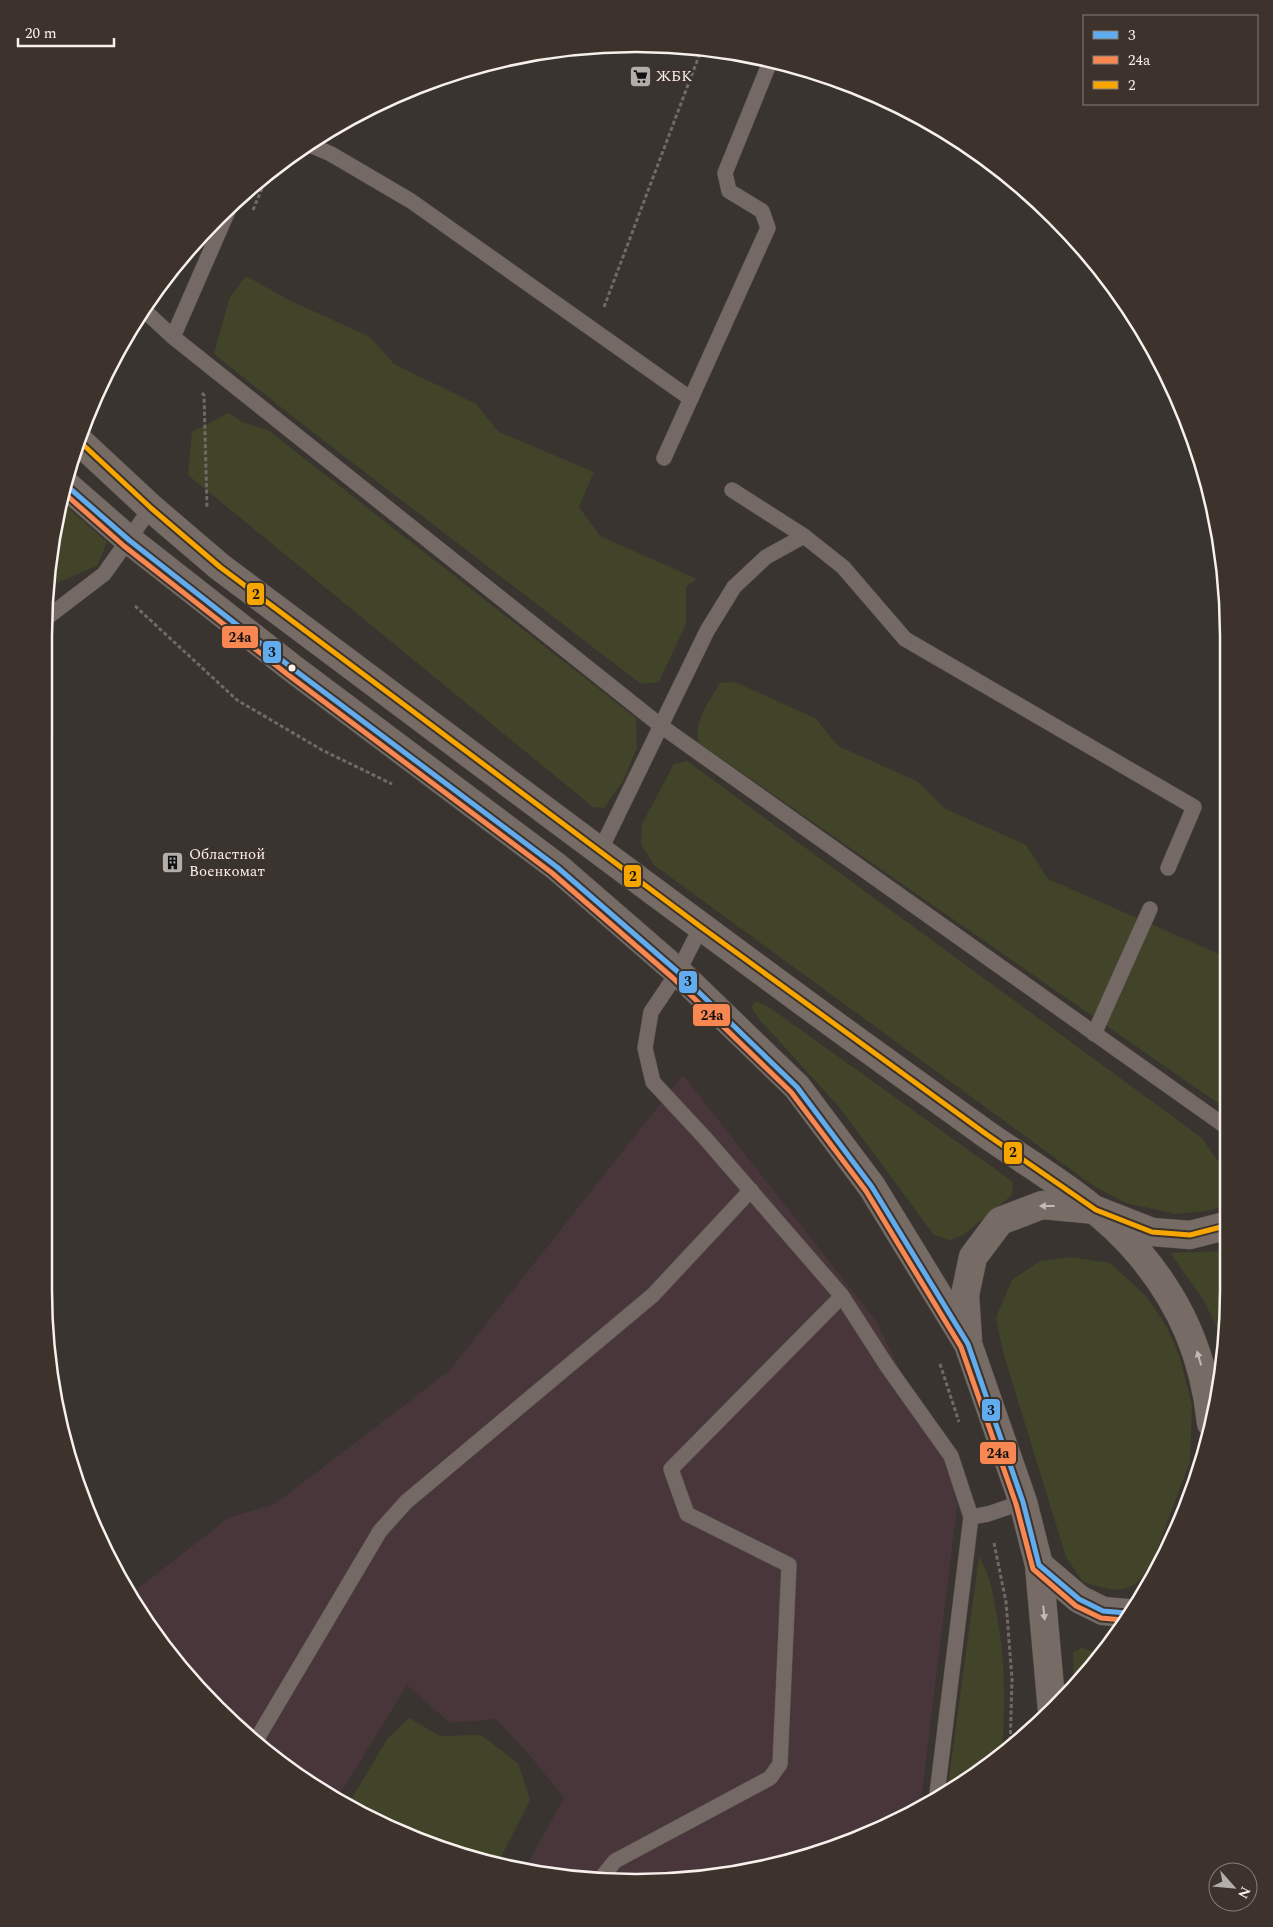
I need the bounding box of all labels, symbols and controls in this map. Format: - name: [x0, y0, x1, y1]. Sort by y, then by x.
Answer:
- scale bar: [18, 15, 114, 47]
- legend: [1083, 15, 1258, 105]
- text: 20 m: [25, 22, 57, 45]
- text: 3: [1128, 24, 1136, 47]
- text: 24a: [1128, 49, 1151, 72]
- supermarket icon: ЖБК: [628, 64, 652, 88]
- place label: ЖБК: [656, 65, 692, 88]
- text: 2: [1128, 74, 1136, 97]
- line badge: 2: [246, 582, 265, 606]
- text: 2: [252, 584, 260, 605]
- line badge: 24a: [221, 625, 259, 649]
- text: 24a: [229, 627, 252, 648]
- line badge: 3: [262, 640, 282, 664]
- text: 3: [268, 642, 276, 663]
- unlabelled marker: [287, 663, 297, 673]
- place label: Областной Военкомат: [189, 843, 265, 883]
- building icon: Областной Военкомат: [161, 851, 185, 875]
- line badge: 2: [623, 864, 642, 888]
- text: 2: [629, 866, 637, 887]
- line badge: 3: [678, 970, 698, 994]
- text: 3: [684, 971, 692, 992]
- line badge: 24a: [692, 1003, 731, 1027]
- text: 24a: [701, 1005, 724, 1026]
- line badge: 2: [1003, 1141, 1023, 1165]
- text: 2: [1009, 1142, 1017, 1163]
- one-way arrow: [1039, 1202, 1055, 1210]
- one-way arrow: [1194, 1350, 1202, 1365]
- line badge: 3: [981, 1398, 1001, 1422]
- text: 3: [987, 1400, 995, 1421]
- line badge: 24a: [979, 1441, 1017, 1465]
- text: 24a: [987, 1443, 1010, 1464]
- one-way arrow: [1040, 1606, 1048, 1622]
- north arrow: [1208, 1862, 1258, 1912]
- text: N: [1232, 1883, 1256, 1903]

